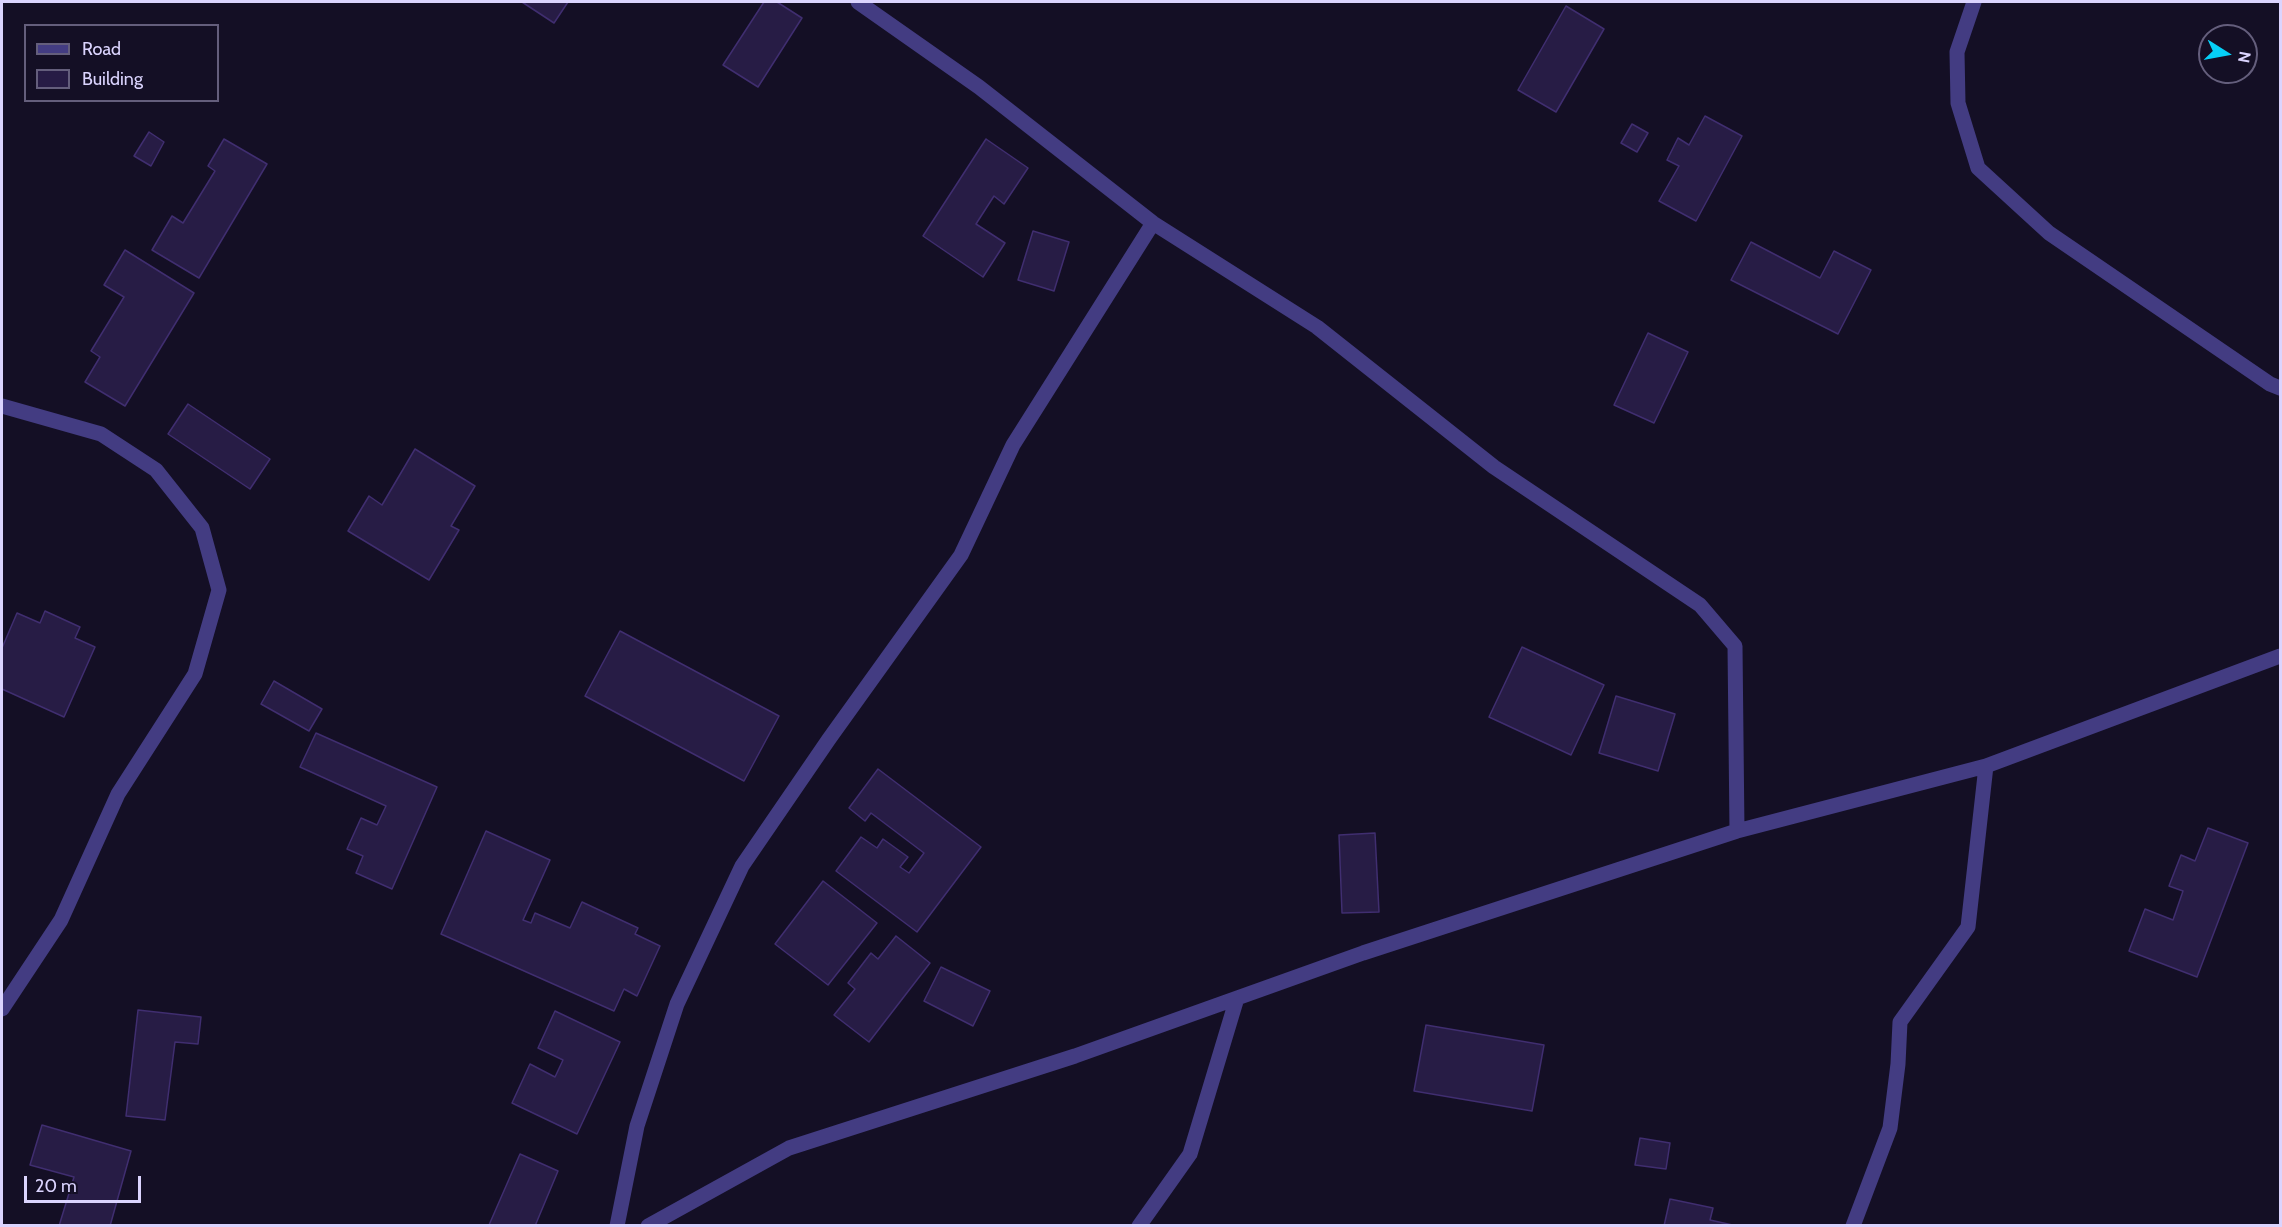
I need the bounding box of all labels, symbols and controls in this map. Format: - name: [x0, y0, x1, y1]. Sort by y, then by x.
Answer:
- legend: [24, 24, 219, 102]
- north arrow: [2198, 24, 2258, 84]
- text: Road: [82, 38, 121, 60]
- text: N: [2234, 50, 2255, 65]
- text: Building: [82, 68, 143, 90]
- scale bar: [27, 1164, 144, 1202]
- text: 20 m: [35, 1175, 77, 1197]

